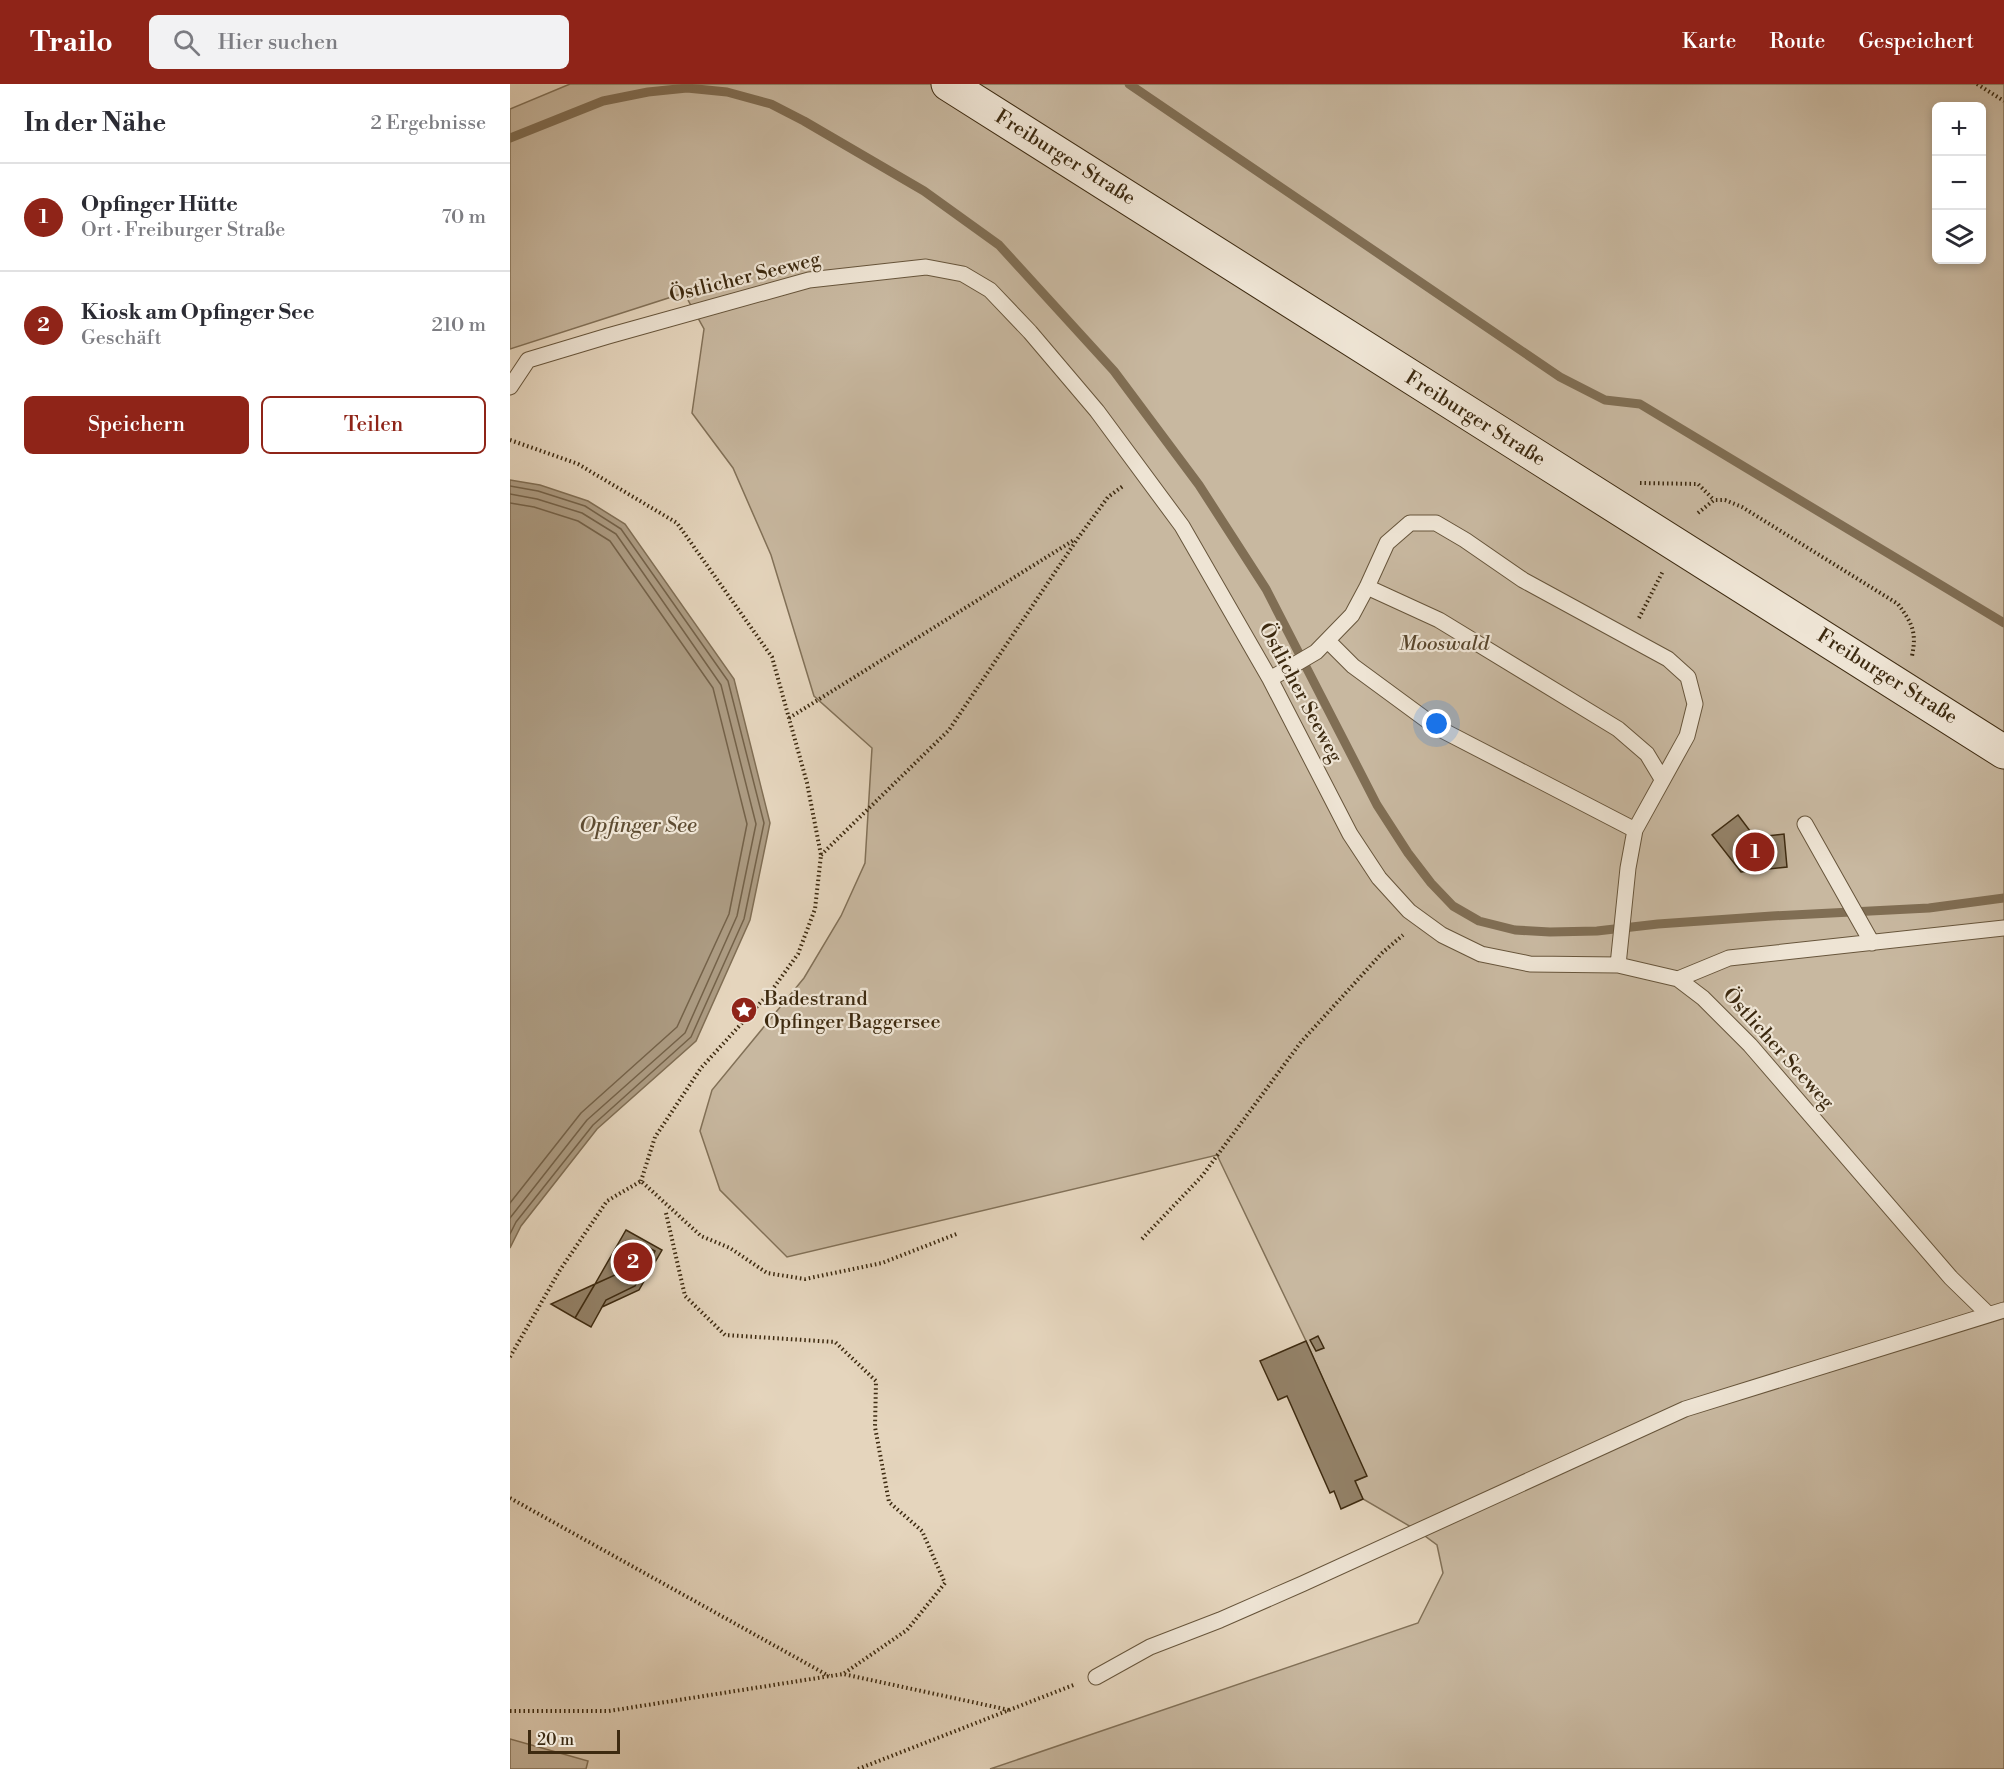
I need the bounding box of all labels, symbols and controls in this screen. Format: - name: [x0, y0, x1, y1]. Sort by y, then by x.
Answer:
- search box: [149, 15, 569, 69]
- text: Trailo: [30, 25, 113, 60]
- icon: search: [170, 26, 203, 59]
- text: Hier suchen: [218, 29, 338, 56]
- text: Karte: [1682, 29, 1736, 55]
- text: Route: [1769, 29, 1825, 55]
- text: Gespeichert: [1858, 29, 1974, 55]
- map controls: [1932, 102, 1986, 264]
- button: +: [1932, 102, 1986, 156]
- street label: Freiburger Straße: [990, 105, 1140, 211]
- text: In der Nähe: [24, 107, 166, 139]
- text: 2 Ergebnisse: [370, 111, 486, 136]
- button: −: [1932, 156, 1986, 210]
- text: Opfinger Hütte: [81, 191, 238, 218]
- text: 1: [39, 205, 48, 230]
- text: 70 m: [442, 205, 486, 230]
- button: layers: [1932, 210, 1986, 264]
- text: Ort · Freiburger Straße: [81, 218, 285, 243]
- street label: Östlicher Seeweg: [667, 246, 824, 309]
- text: Kiosk am Opfinger See: [81, 299, 315, 326]
- text: 2: [37, 313, 50, 338]
- text: 210 m: [431, 313, 486, 338]
- text: Geschäft: [81, 326, 162, 351]
- street label: Freiburger Straße: [1400, 366, 1550, 472]
- button: Speichern: [24, 396, 249, 454]
- button: Teilen: [261, 396, 486, 454]
- street label: Östlicher Seeweg: [1253, 618, 1349, 768]
- street label: Freiburger Straße: [1812, 624, 1962, 730]
- park label: Mooswald: [1399, 632, 1490, 657]
- your location: [1422, 709, 1451, 738]
- water label: Opfinger See: [579, 813, 697, 839]
- pin: 1: [1736, 830, 1774, 874]
- street label: Östlicher Seeweg: [1717, 982, 1840, 1115]
- place label: Badestrand Opfinger Baggersee: [763, 987, 940, 1035]
- place icon: Badestrand Opfinger Baggersee: [729, 995, 759, 1025]
- pin: 2: [614, 1240, 652, 1284]
- scale bar: [528, 1727, 620, 1754]
- text: 20 m: [537, 1730, 574, 1750]

